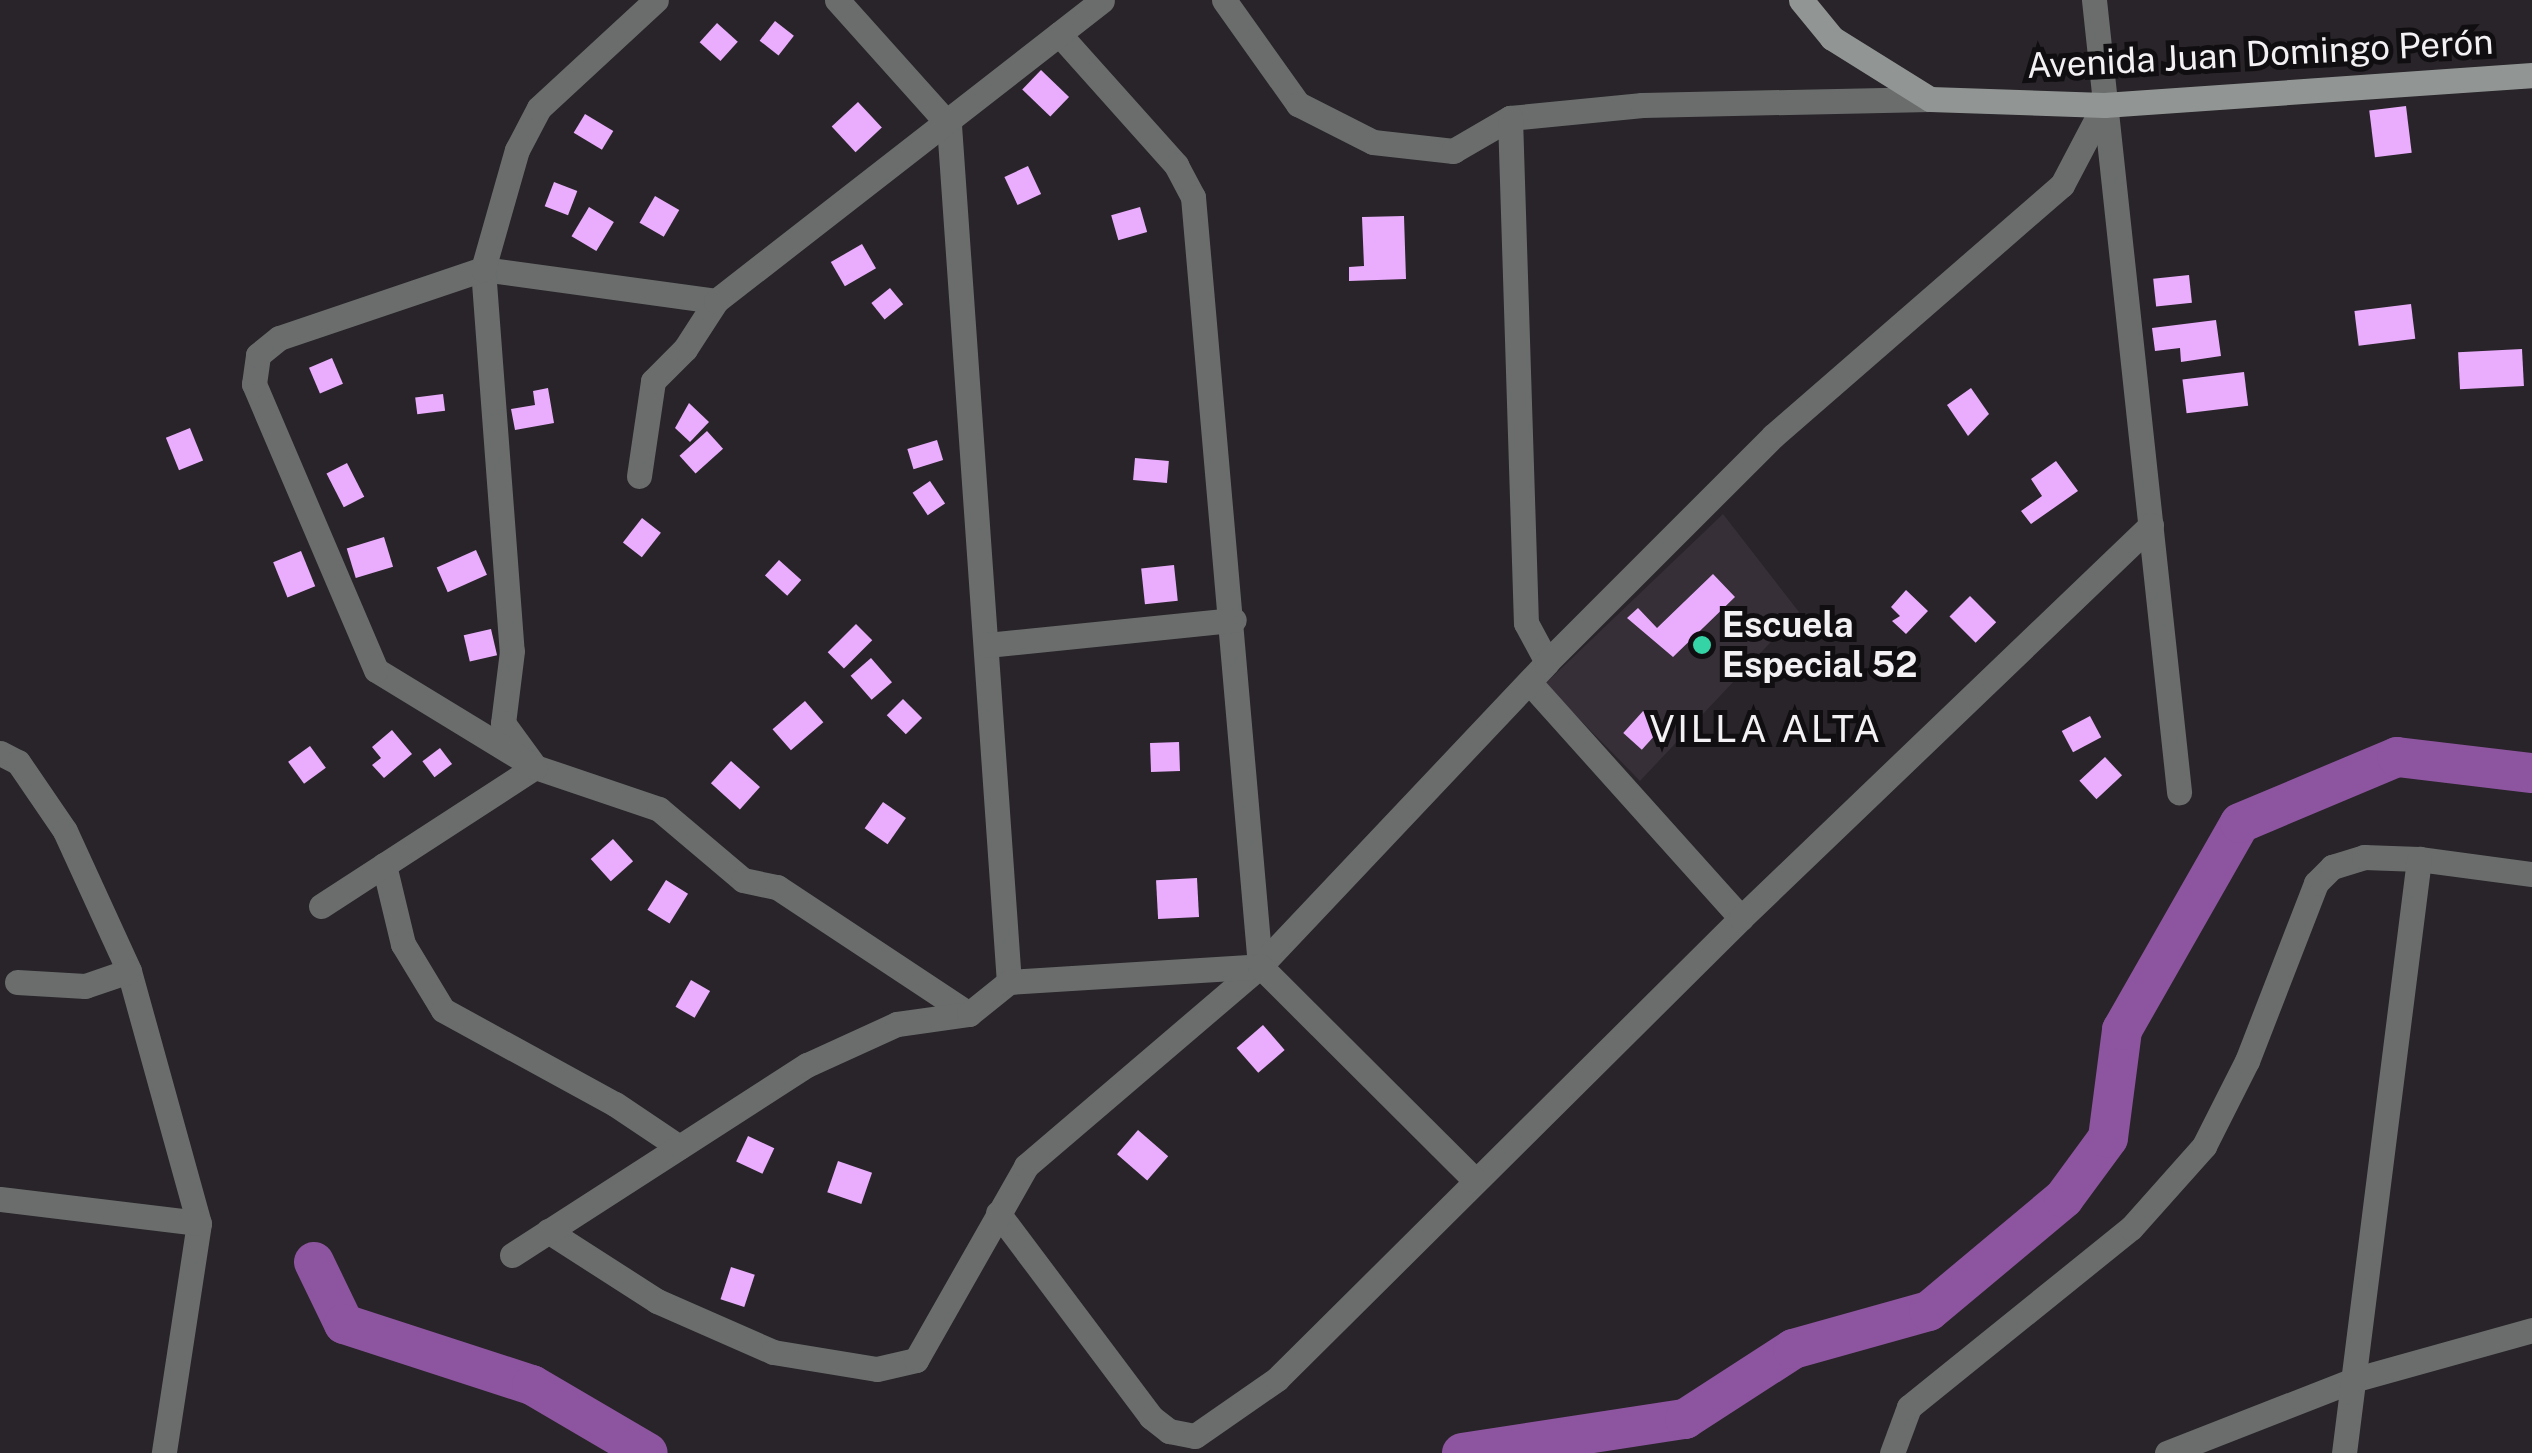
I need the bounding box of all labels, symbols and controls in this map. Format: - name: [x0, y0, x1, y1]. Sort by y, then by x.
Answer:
- street label: Avenida Juan Domingo Perón: [2025, 21, 2495, 87]
- place label: Escuela Especial 52: [1722, 604, 1917, 686]
- marker: Escuela Especial 52: [1691, 634, 1713, 656]
- district label: VILLA ALTA: [1649, 706, 1883, 752]

